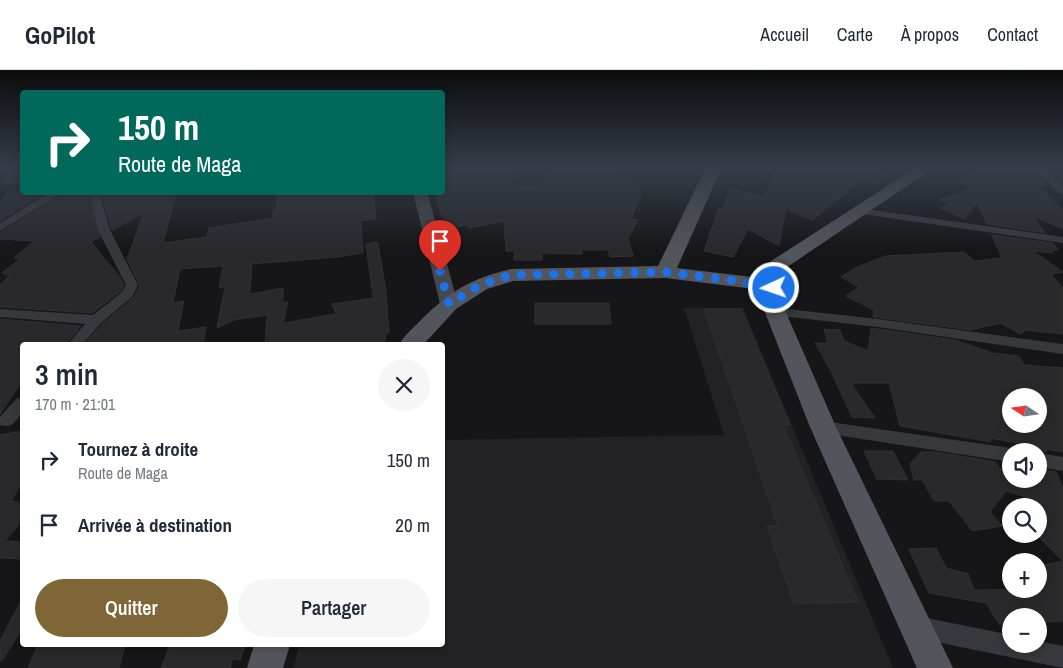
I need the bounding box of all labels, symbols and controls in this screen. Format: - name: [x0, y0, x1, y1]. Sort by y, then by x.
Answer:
- text: GoPilot: [25, 19, 95, 51]
- text: Accueil: [760, 22, 809, 47]
- text: Carte: [837, 22, 873, 47]
- text: À propos: [901, 22, 959, 47]
- text: Contact: [987, 22, 1038, 47]
- text: 150 m: [118, 104, 199, 151]
- icon: right: [35, 110, 100, 175]
- text: Route de Maga: [118, 149, 241, 179]
- pin: [419, 220, 461, 271]
- icon: arrive: [426, 227, 454, 255]
- position arrow: [747, 261, 799, 313]
- text: 3 min: [35, 354, 98, 394]
- button: close: [378, 359, 430, 411]
- north arrow: [1002, 388, 1048, 432]
- map controls: [1002, 388, 1047, 653]
- text: 170 m · 21:01: [35, 393, 115, 415]
- text: Tournez à droite: [78, 436, 198, 462]
- button: sound: [1002, 443, 1047, 488]
- icon: right: [35, 446, 63, 474]
- text: 150 m: [387, 447, 430, 473]
- text: Route de Maga: [78, 462, 168, 484]
- button: search: [1002, 498, 1047, 543]
- icon: arrive: [35, 511, 63, 539]
- text: Arrivée à destination: [78, 512, 232, 538]
- text: 20 m: [395, 512, 430, 538]
- button: +: [1002, 553, 1047, 598]
- button: Quitter: [35, 579, 228, 637]
- button: Partager: [238, 579, 430, 637]
- button: −: [1002, 608, 1047, 653]

